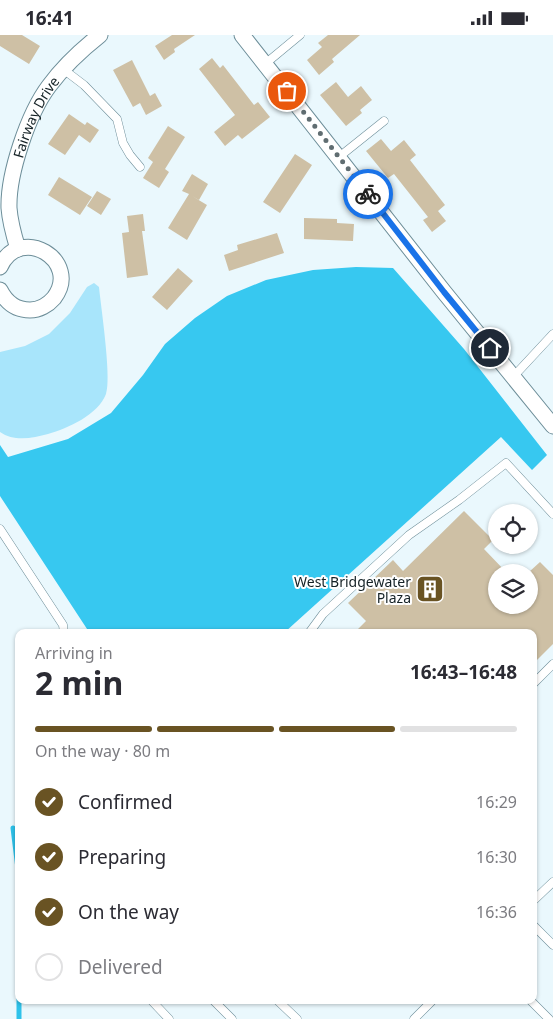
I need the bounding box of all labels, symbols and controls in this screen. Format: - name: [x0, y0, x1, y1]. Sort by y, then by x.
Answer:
- text: 16:41: [25, 5, 74, 31]
- pin: [266, 70, 308, 112]
- street label: Fairway Drive: [8, 72, 63, 160]
- icon: bag: [273, 77, 301, 105]
- courier: [343, 169, 393, 219]
- icon: bike: [354, 180, 382, 208]
- pin: [469, 327, 511, 369]
- icon: home: [476, 334, 504, 362]
- map controls: [488, 504, 538, 614]
- button: locate: [488, 504, 538, 554]
- button: layers: [488, 564, 538, 614]
- place label: West Bridgewater Plaza: [294, 572, 411, 607]
- building icon: West Bridgewater Plaza: [415, 574, 445, 604]
- text: Arriving in: [35, 642, 113, 664]
- text: 16:43–16:48: [410, 659, 517, 685]
- text: 2 min: [35, 661, 123, 704]
- text: On the way · 80 m: [35, 740, 170, 762]
- icon: check: [35, 788, 63, 816]
- text: Confirmed: [78, 789, 173, 815]
- text: 16:29: [476, 791, 517, 813]
- icon: check: [35, 843, 63, 871]
- text: Preparing: [78, 844, 166, 870]
- text: 16:30: [476, 846, 517, 868]
- icon: check: [35, 898, 63, 926]
- text: On the way: [78, 899, 179, 925]
- text: 16:36: [476, 901, 517, 923]
- text: Delivered: [78, 954, 163, 980]

